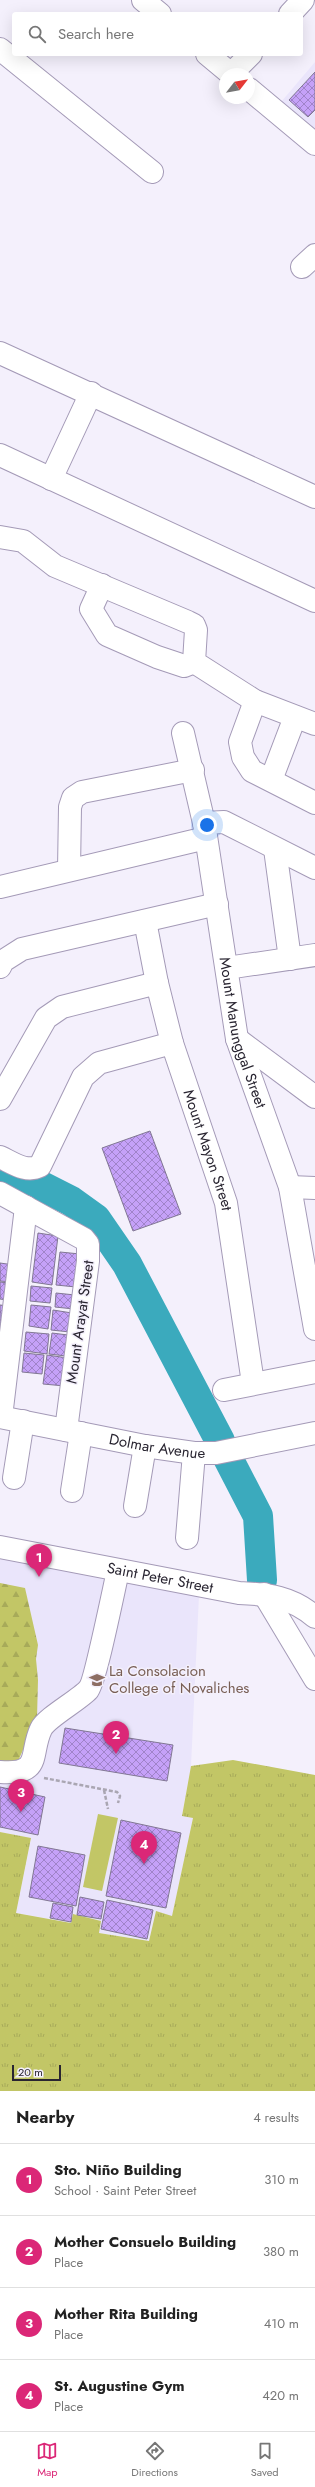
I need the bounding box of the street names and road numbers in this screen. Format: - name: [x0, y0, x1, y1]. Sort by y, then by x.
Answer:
- street label: Mount Manunggal Street: [214, 956, 272, 1112]
- street label: Mount Mayon Street: [178, 1087, 238, 1212]
- street label: Mount Arayat Street: [60, 1259, 100, 1385]
- street label: Dolmar Avenue: [107, 1428, 206, 1464]
- street label: Saint Peter Street: [105, 1557, 215, 1599]

